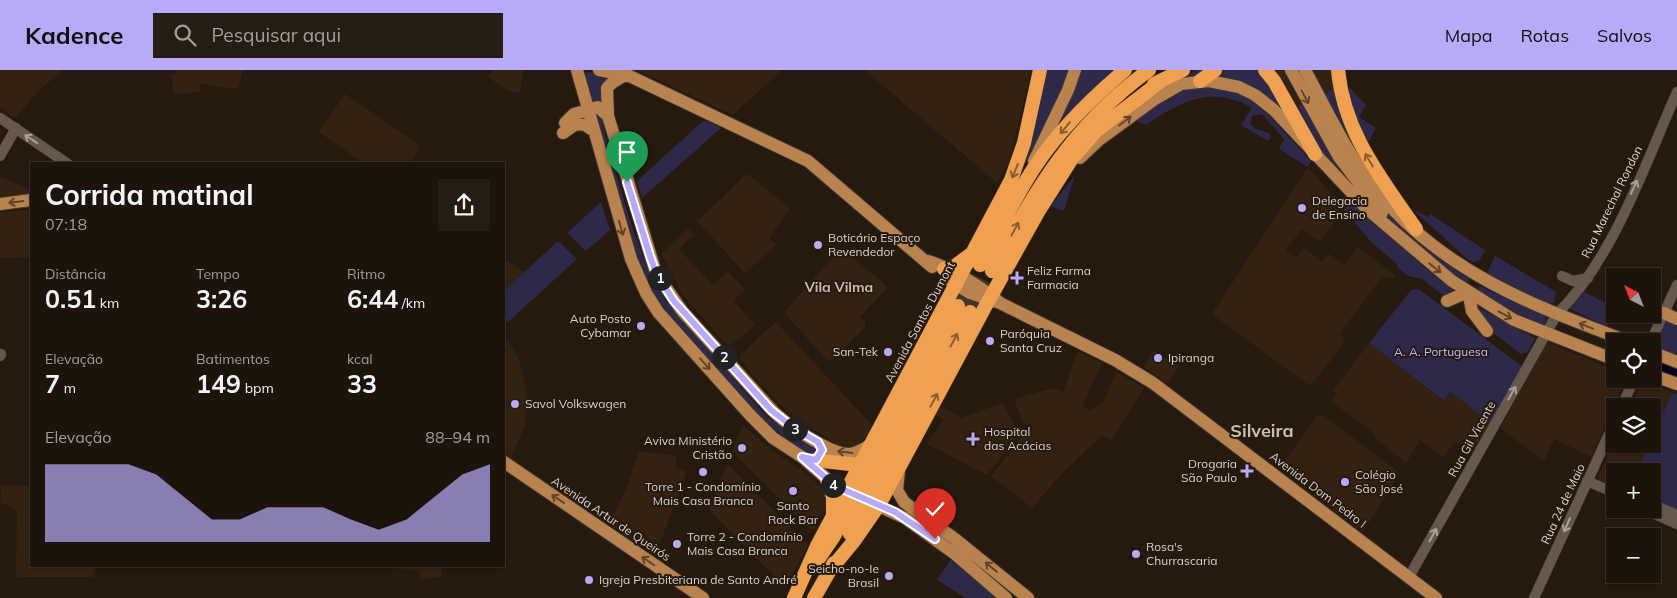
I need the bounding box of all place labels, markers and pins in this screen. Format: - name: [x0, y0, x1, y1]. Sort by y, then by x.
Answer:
- pin: [606, 131, 648, 182]
- place label: Delegacia de Ensino: [1312, 193, 1367, 222]
- marker: Delegacia de Ensino: [1296, 202, 1308, 214]
- place label: Boticário Espaço Revendedor: [828, 230, 920, 259]
- marker: Boticário Espaço Revendedor: [812, 239, 824, 251]
- place label: Feliz Farma Farmacia: [1027, 263, 1091, 292]
- pin: 1: [648, 266, 672, 290]
- marker: Feliz Farma Farmacia: [1011, 272, 1023, 284]
- place label: Auto Posto Cybamar: [570, 311, 632, 340]
- marker: Auto Posto Cybamar: [635, 320, 647, 332]
- place label: Paróquia Santa Cruz: [1000, 326, 1062, 355]
- marker: Paróquia Santa Cruz: [984, 335, 996, 347]
- pin: 2: [712, 344, 736, 370]
- place label: San-Tek: [833, 344, 879, 359]
- marker: San-Tek: [882, 346, 894, 358]
- place label: Ipiranga: [1168, 350, 1214, 365]
- marker: Ipiranga: [1152, 352, 1164, 364]
- place label: Savol Volkswagen: [525, 396, 626, 411]
- marker: Savol Volkswagen: [509, 398, 521, 410]
- pin: 3: [782, 416, 808, 442]
- place label: Hospital das Acácias: [984, 424, 1051, 453]
- marker: Hospital das Acácias: [966, 432, 980, 446]
- place label: Aviva Ministério Cristão: [644, 433, 732, 462]
- marker: Aviva Ministério Cristão: [736, 442, 748, 454]
- place label: Drogaria São Paulo: [1181, 456, 1237, 485]
- marker: Drogaria São Paulo: [1241, 465, 1253, 477]
- marker: Torre 1 - Condomínio Mais Casa Branca: [697, 466, 709, 478]
- place label: Colégio São José: [1355, 467, 1403, 496]
- pin: 4: [820, 472, 846, 498]
- marker: Colégio São José: [1339, 476, 1351, 488]
- place label: Torre 1 - Condomínio Mais Casa Branca: [645, 479, 761, 508]
- marker: Santo Rock Bar: [787, 485, 799, 497]
- pin: [914, 488, 956, 539]
- place label: Santo Rock Bar: [768, 498, 819, 527]
- place label: Torre 2 - Condomínio Mais Casa Branca: [687, 529, 803, 558]
- marker: Torre 2 - Condomínio Mais Casa Branca: [671, 538, 683, 550]
- place label: Rosa's Churrascaria: [1146, 539, 1217, 568]
- marker: Rosa's Churrascaria: [1130, 548, 1142, 560]
- place label: Seicho-no-Ie Brasil: [808, 561, 879, 590]
- marker: Seicho-no-Ie Brasil: [883, 570, 895, 582]
- place label: Igreja Presbiteriana de Santo André: [599, 572, 797, 587]
- marker: Igreja Presbiteriana de Santo André: [583, 574, 595, 586]

